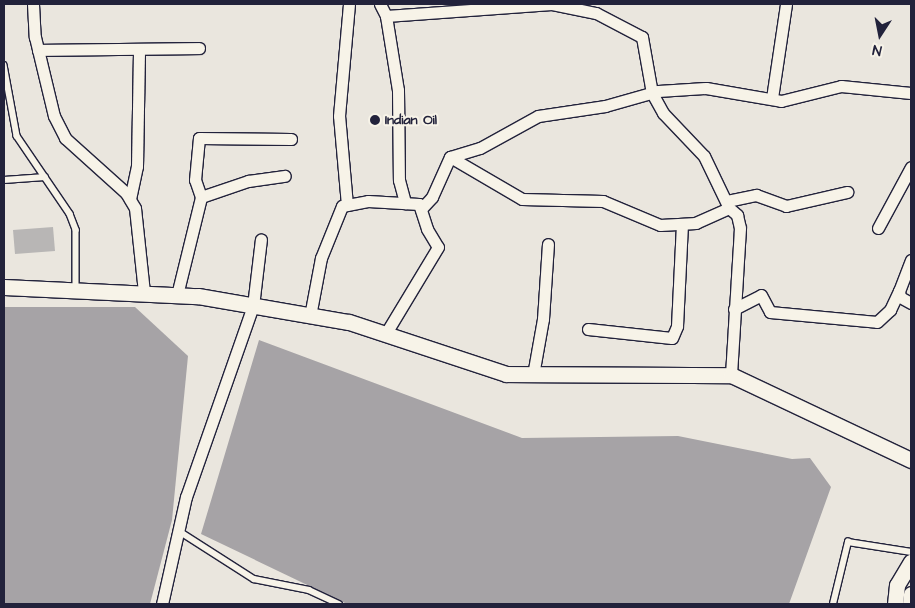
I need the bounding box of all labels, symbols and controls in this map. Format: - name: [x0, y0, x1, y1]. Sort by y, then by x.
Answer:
- north arrow: [855, 10, 905, 60]
- text: N: [871, 39, 883, 60]
- place label: Indian Oil: [385, 112, 437, 128]
- marker: Indian Oil: [369, 114, 381, 126]

